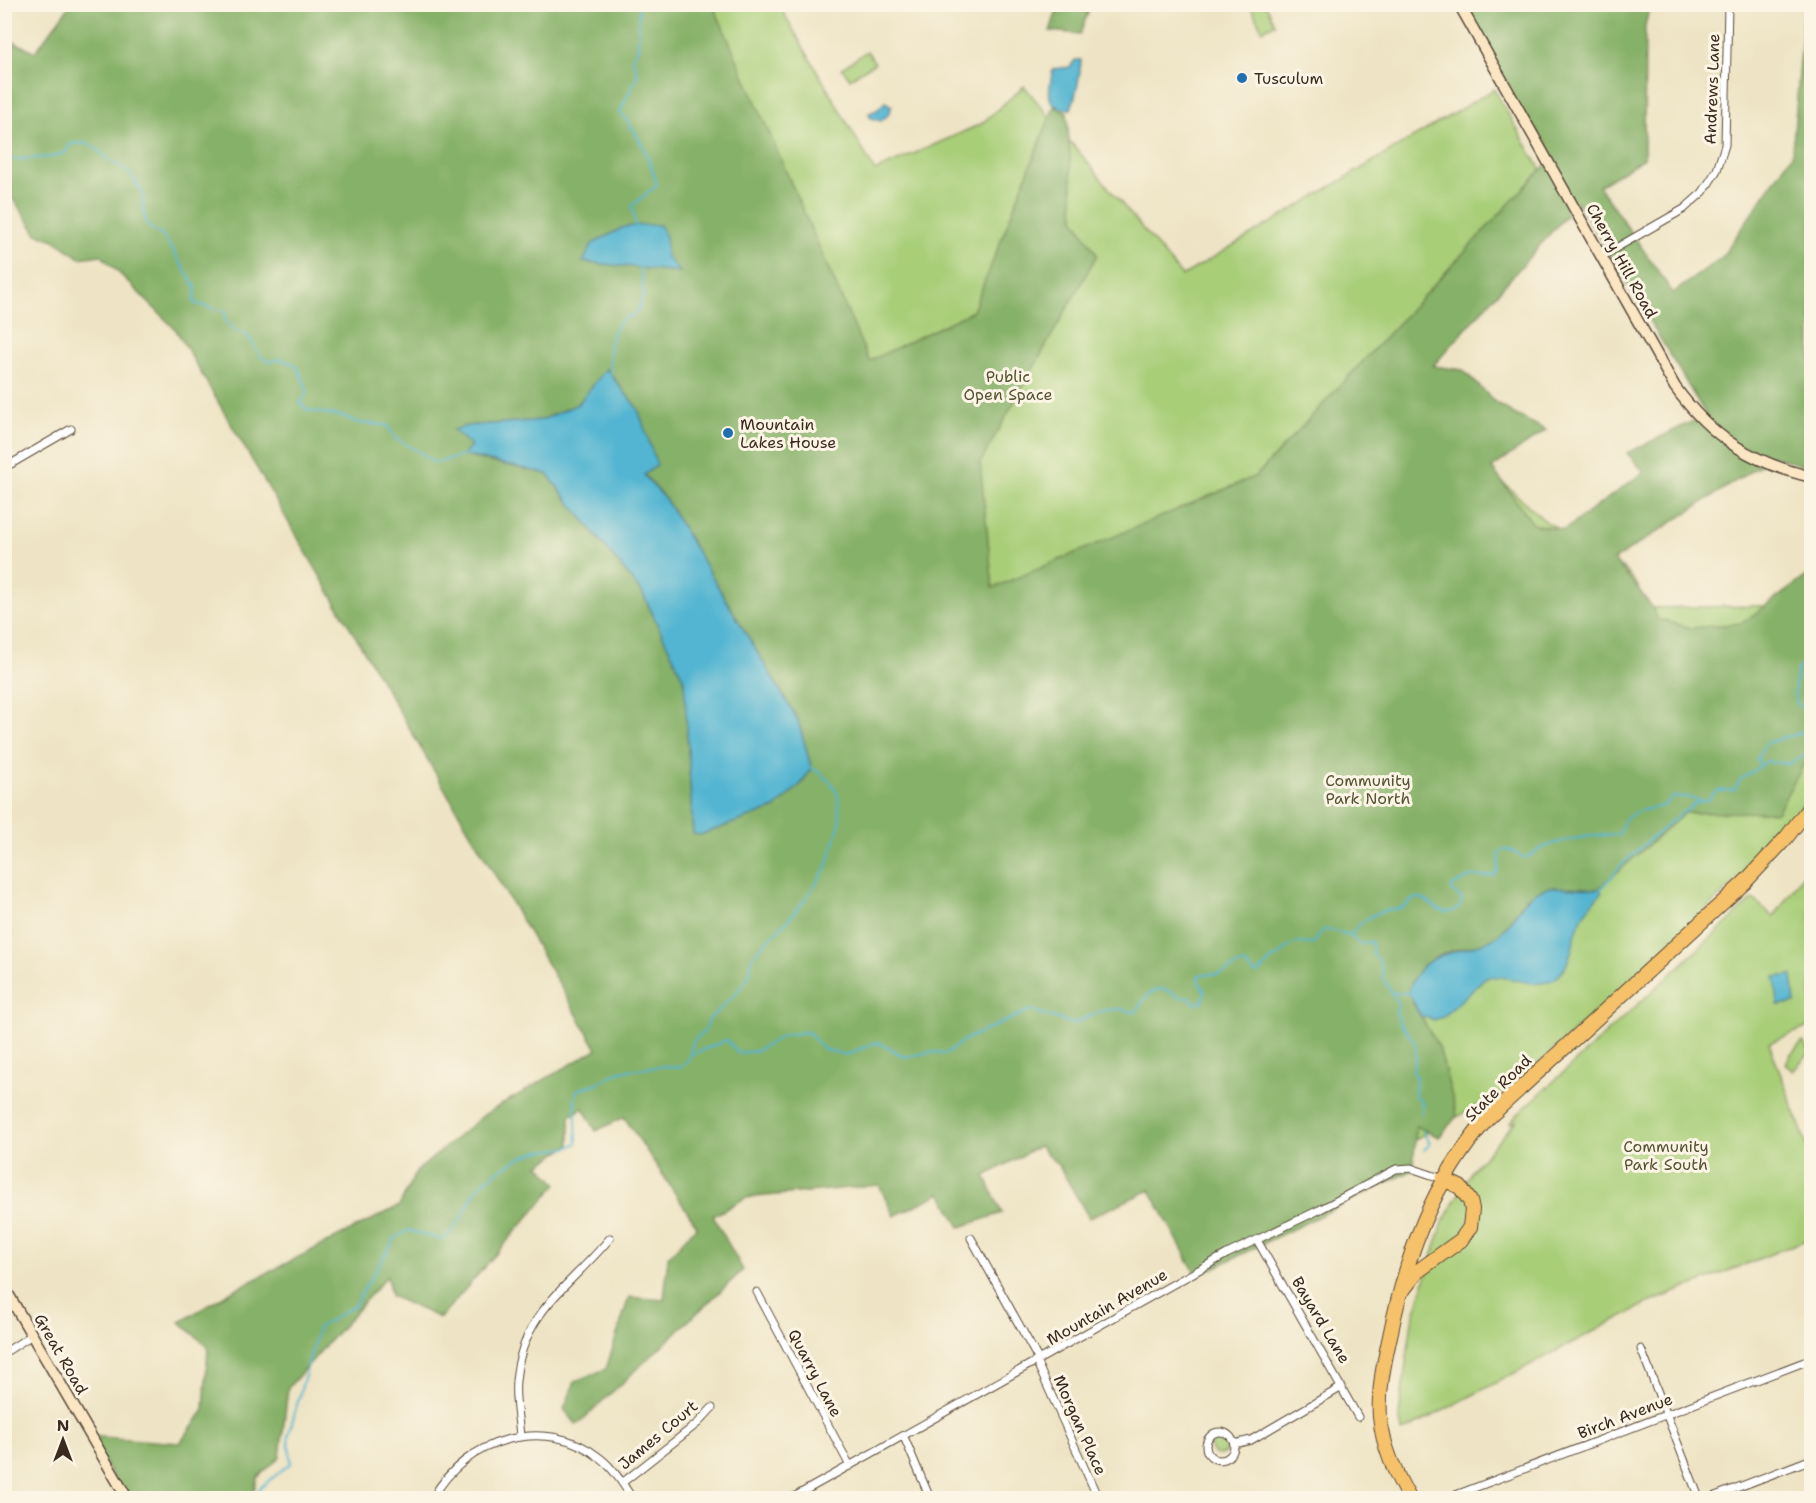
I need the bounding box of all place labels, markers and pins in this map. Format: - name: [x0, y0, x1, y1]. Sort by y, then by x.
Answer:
- place label: Tusculum: [1254, 68, 1323, 89]
- marker: Tusculum: [1235, 71, 1249, 85]
- place label: Mountain Lakes House: [740, 414, 836, 453]
- marker: Mountain Lakes House: [721, 426, 735, 440]

